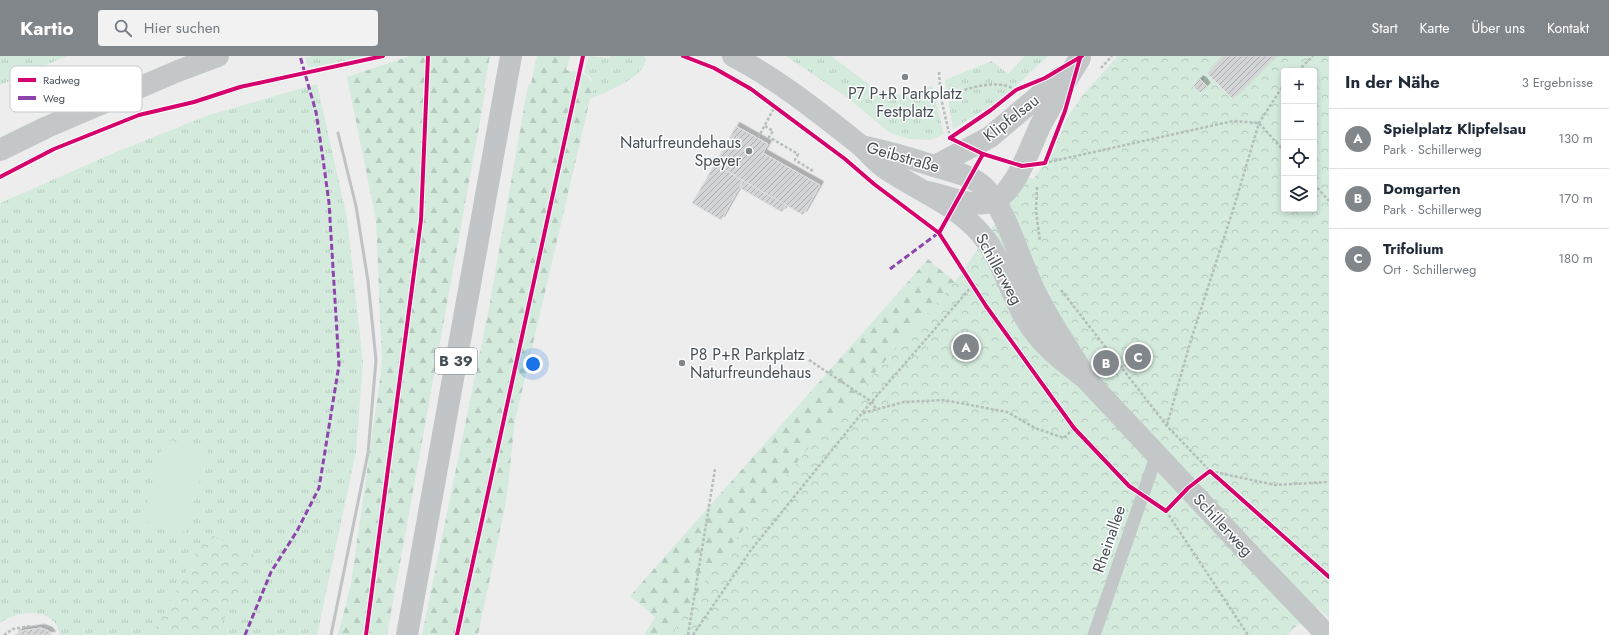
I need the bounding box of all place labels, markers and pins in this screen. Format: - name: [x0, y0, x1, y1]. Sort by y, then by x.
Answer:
- marker: P7 P+R Parkplatz Festplatz: [900, 72, 910, 82]
- place label: P7 P+R Parkplatz Festplatz: [848, 82, 963, 123]
- place label: Naturfreundehaus Speyer: [620, 131, 742, 172]
- marker: Naturfreundehaus Speyer: [744, 146, 754, 156]
- pin: A: [953, 332, 979, 362]
- pin: C: [1125, 342, 1151, 372]
- place label: P8 P+R Parkplatz Naturfreundehaus: [690, 343, 811, 384]
- pin: B: [1093, 348, 1119, 378]
- marker: P8 P+R Parkplatz Naturfreundehaus: [677, 358, 687, 368]

